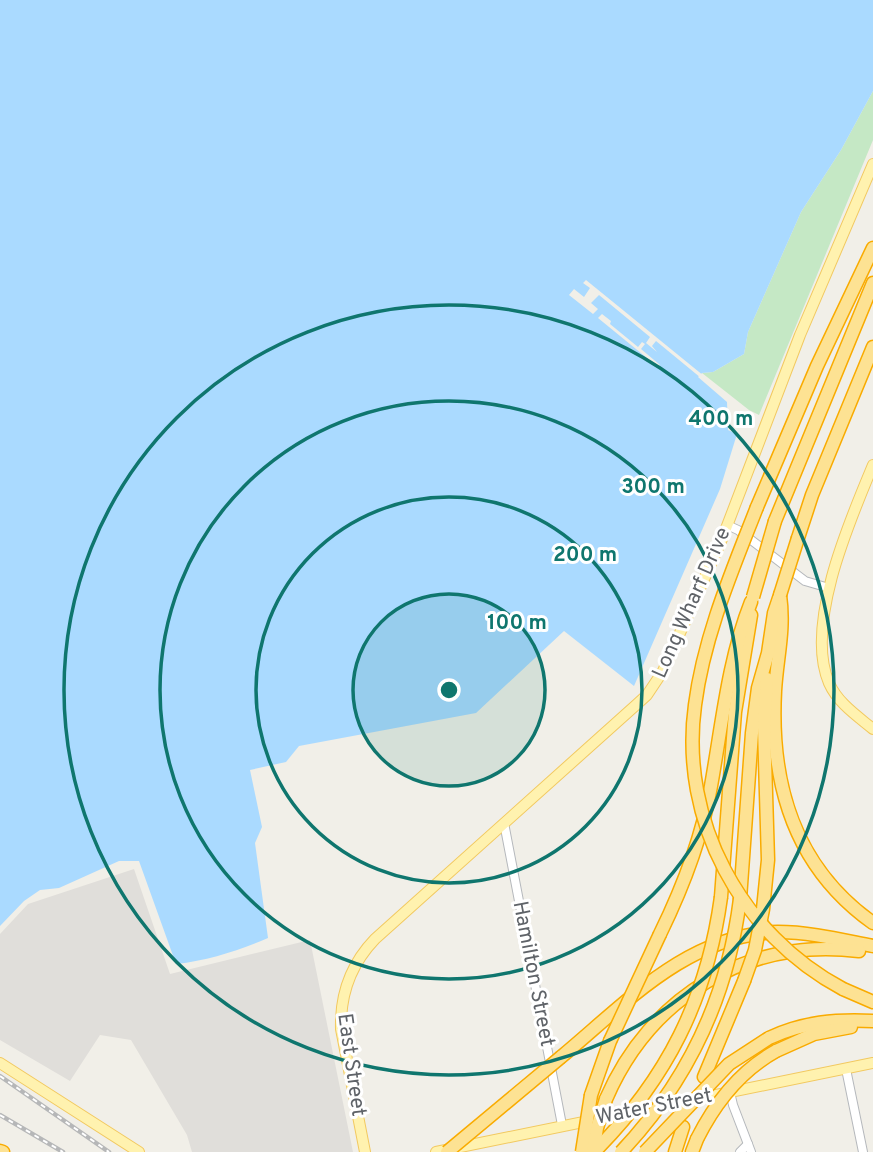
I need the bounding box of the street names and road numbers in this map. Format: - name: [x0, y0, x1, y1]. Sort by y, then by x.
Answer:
- street label: Long Wharf Drive: [647, 523, 737, 683]
- street label: Hamilton Street: [506, 899, 560, 1049]
- street label: East Street: [330, 1012, 372, 1118]
- street label: Water Street: [594, 1082, 714, 1132]

